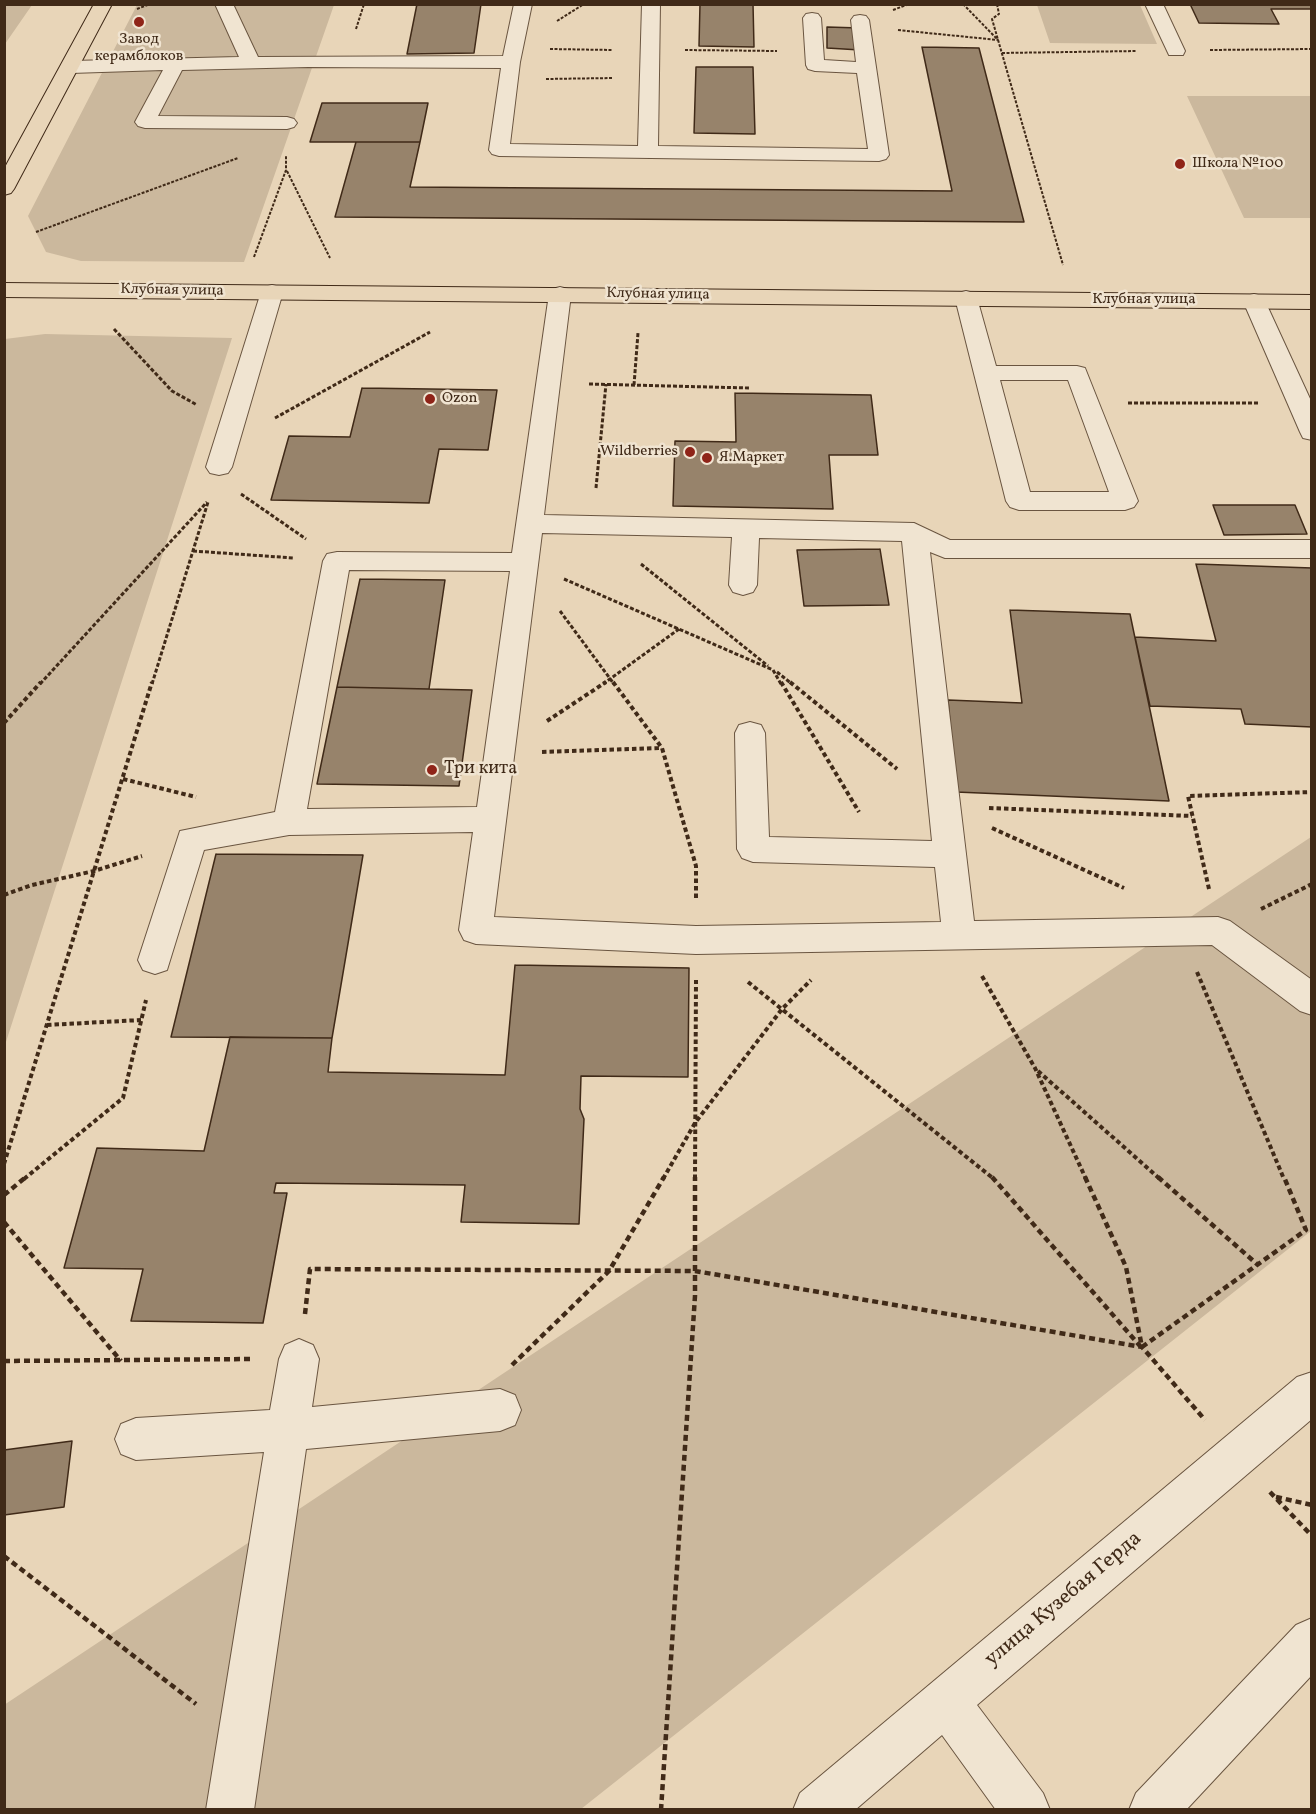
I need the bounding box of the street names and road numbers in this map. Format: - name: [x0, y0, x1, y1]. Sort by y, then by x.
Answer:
- street label: Клубная улица: [120, 281, 224, 301]
- street label: Клубная улица: [606, 285, 710, 305]
- street label: Клубная улица: [1092, 291, 1196, 309]
- street label: улица Кузебая Герда: [980, 1527, 1148, 1673]

